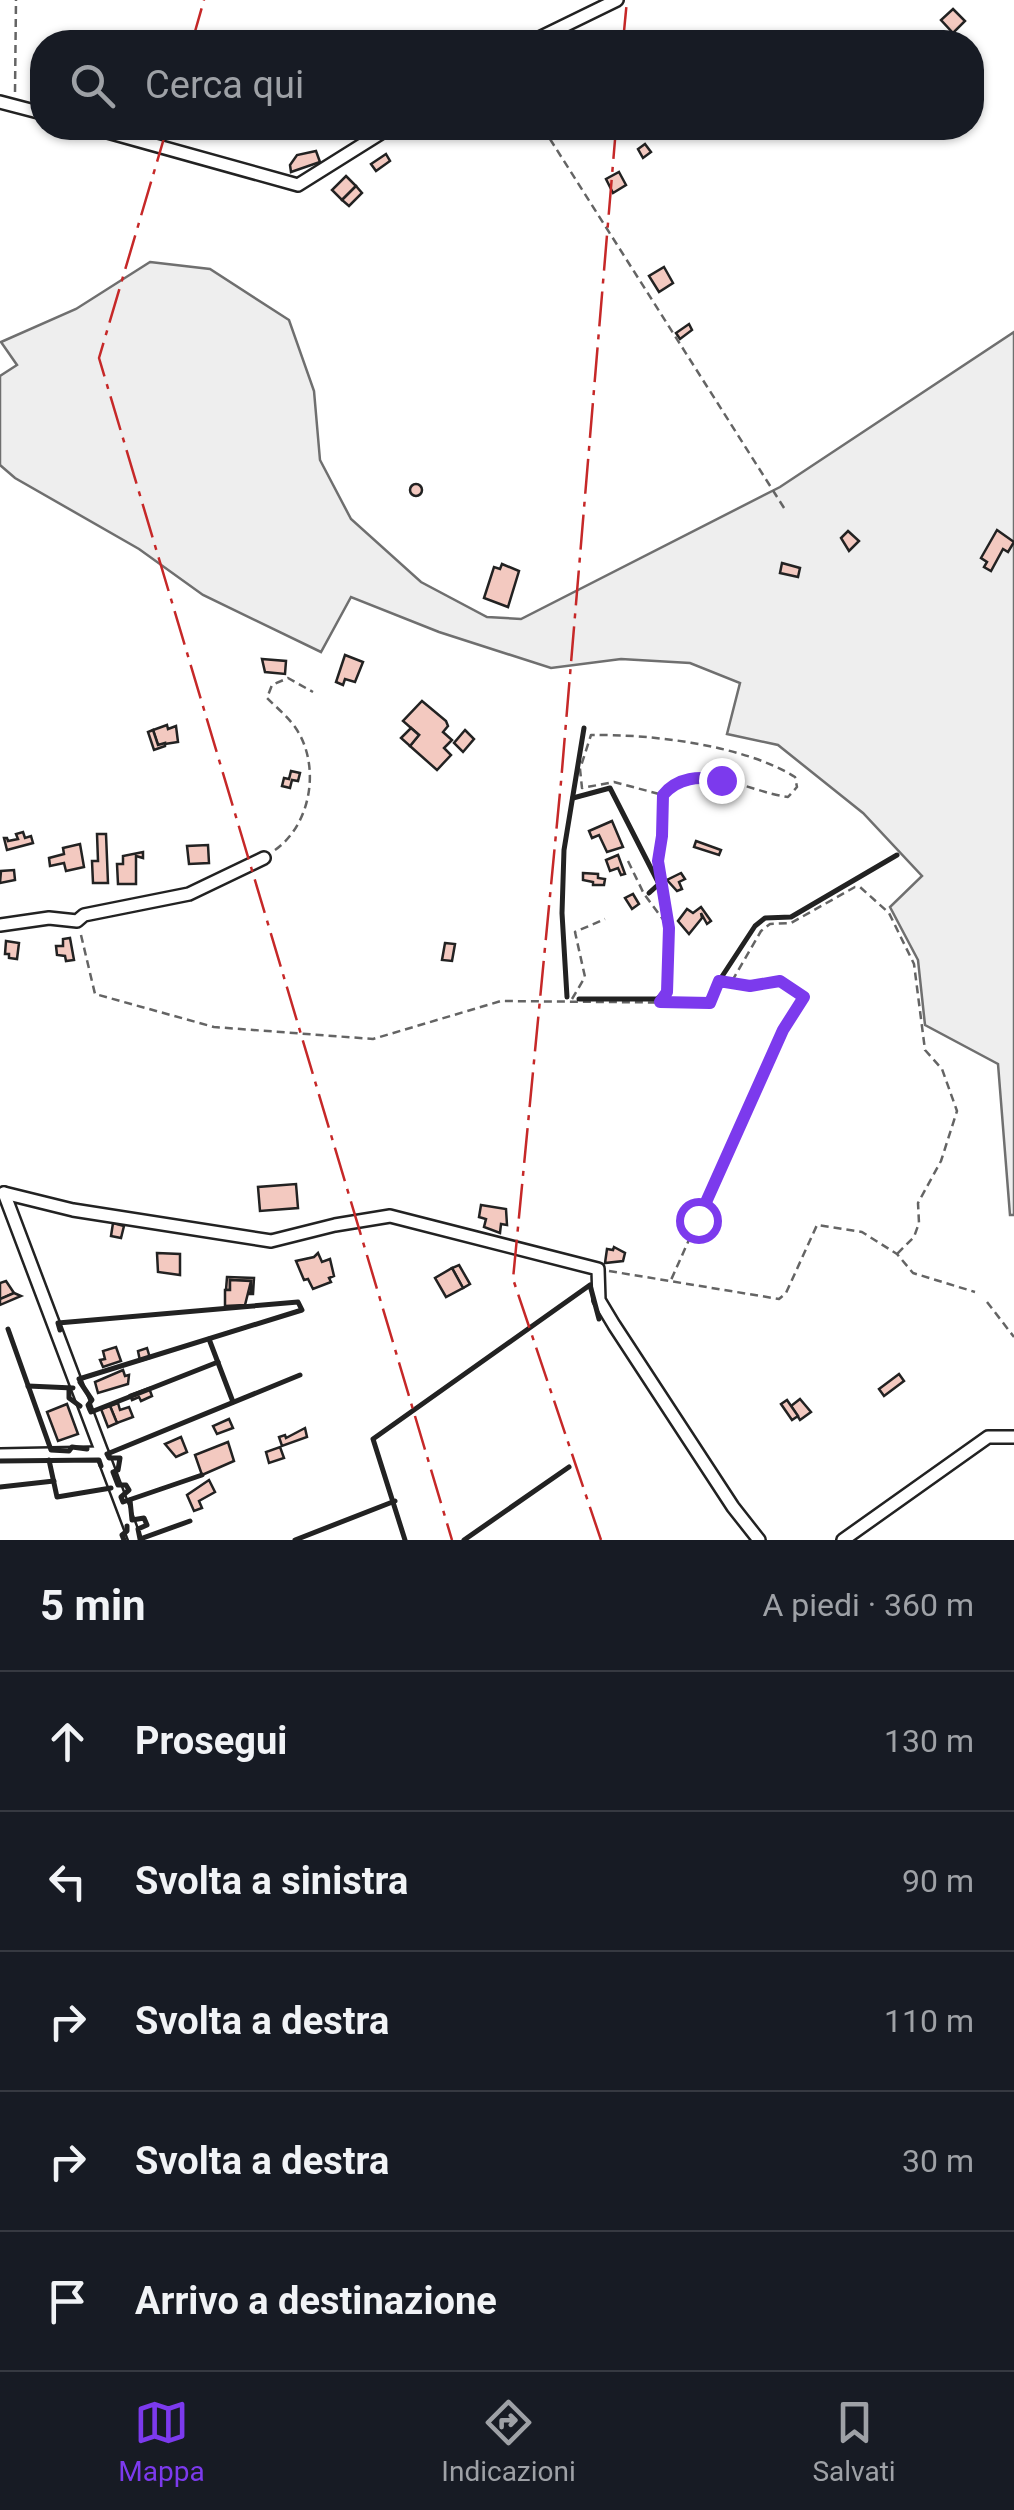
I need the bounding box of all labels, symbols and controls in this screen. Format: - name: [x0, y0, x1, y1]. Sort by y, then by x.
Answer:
- search box: [30, 30, 984, 140]
- icon: search: [65, 58, 120, 113]
- text: Cerca qui: [145, 63, 304, 107]
- route end: [699, 758, 745, 804]
- route start: [676, 1198, 722, 1244]
- text: 5 min: [40, 1581, 146, 1630]
- text: A piedi · 360 m: [762, 1586, 974, 1624]
- icon: ahead: [40, 1714, 95, 1769]
- text: Prosegui: [135, 1719, 287, 1763]
- text: 130 m: [884, 1722, 974, 1760]
- icon: left: [40, 1854, 95, 1909]
- text: Svolta a sinistra: [135, 1859, 408, 1903]
- text: 90 m: [902, 1862, 974, 1900]
- icon: right: [40, 1994, 95, 2049]
- text: Svolta a destra: [135, 1999, 389, 2043]
- text: 110 m: [884, 2002, 974, 2040]
- icon: right: [40, 2134, 95, 2189]
- text: Svolta a destra: [135, 2139, 389, 2183]
- text: 30 m: [902, 2142, 974, 2180]
- icon: arrive: [40, 2274, 95, 2329]
- text: Arrivo a destinazione: [135, 2279, 497, 2323]
- tab: Mappa: [118, 2395, 205, 2488]
- tab: Indicazioni: [441, 2395, 576, 2488]
- tab: Salvati: [812, 2395, 896, 2488]

